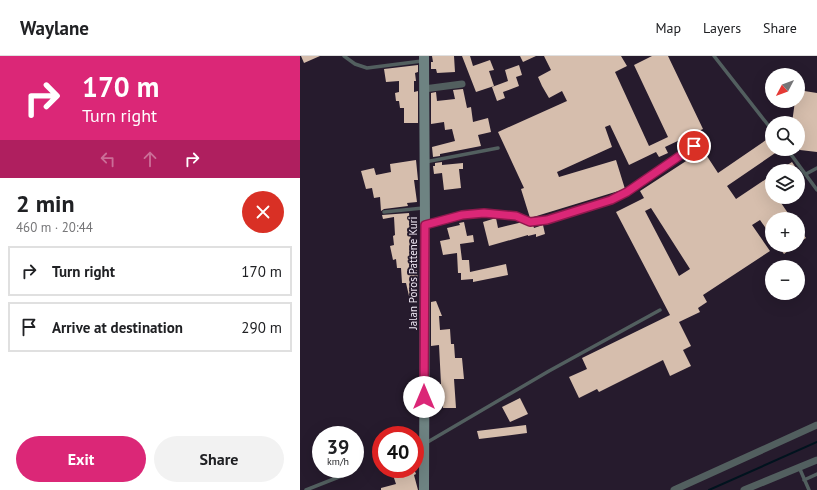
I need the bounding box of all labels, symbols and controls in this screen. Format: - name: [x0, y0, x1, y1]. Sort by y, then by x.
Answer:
- text: Waylane: [20, 16, 89, 40]
- text: Map: [655, 19, 681, 37]
- text: Layers: [703, 19, 741, 37]
- text: Share: [763, 19, 797, 37]
- text: 170 m: [82, 68, 159, 105]
- north arrow: [765, 68, 805, 108]
- map controls: [765, 68, 805, 300]
- icon: right: [16, 72, 68, 124]
- text: Turn right: [82, 104, 157, 127]
- button: search: [765, 116, 805, 156]
- pin: [677, 129, 711, 163]
- icon: arrive: [683, 135, 705, 157]
- icon: left: [97, 148, 119, 170]
- icon: ahead: [139, 148, 161, 170]
- icon: right: [181, 148, 203, 170]
- button: layers: [765, 164, 805, 204]
- text: 2 min: [16, 188, 75, 219]
- button: close: [242, 191, 284, 233]
- button: +: [765, 212, 805, 252]
- street label: Jalan Poros Pattene Kuri: [406, 217, 420, 330]
- text: 460 m · 20:44: [16, 219, 93, 236]
- icon: right: [18, 260, 40, 282]
- button: −: [765, 260, 805, 300]
- text: Turn right: [52, 262, 115, 281]
- text: 170 m: [241, 262, 282, 281]
- icon: arrive: [18, 316, 40, 338]
- text: Arrive at destination: [52, 318, 183, 337]
- text: 290 m: [241, 318, 282, 337]
- position arrow: [403, 376, 445, 418]
- speed limit sign: 40: [372, 426, 424, 478]
- text: 39: [327, 434, 349, 460]
- button: Exit: [16, 436, 146, 482]
- button: Share: [154, 436, 284, 482]
- text: km/h: [327, 455, 349, 468]

